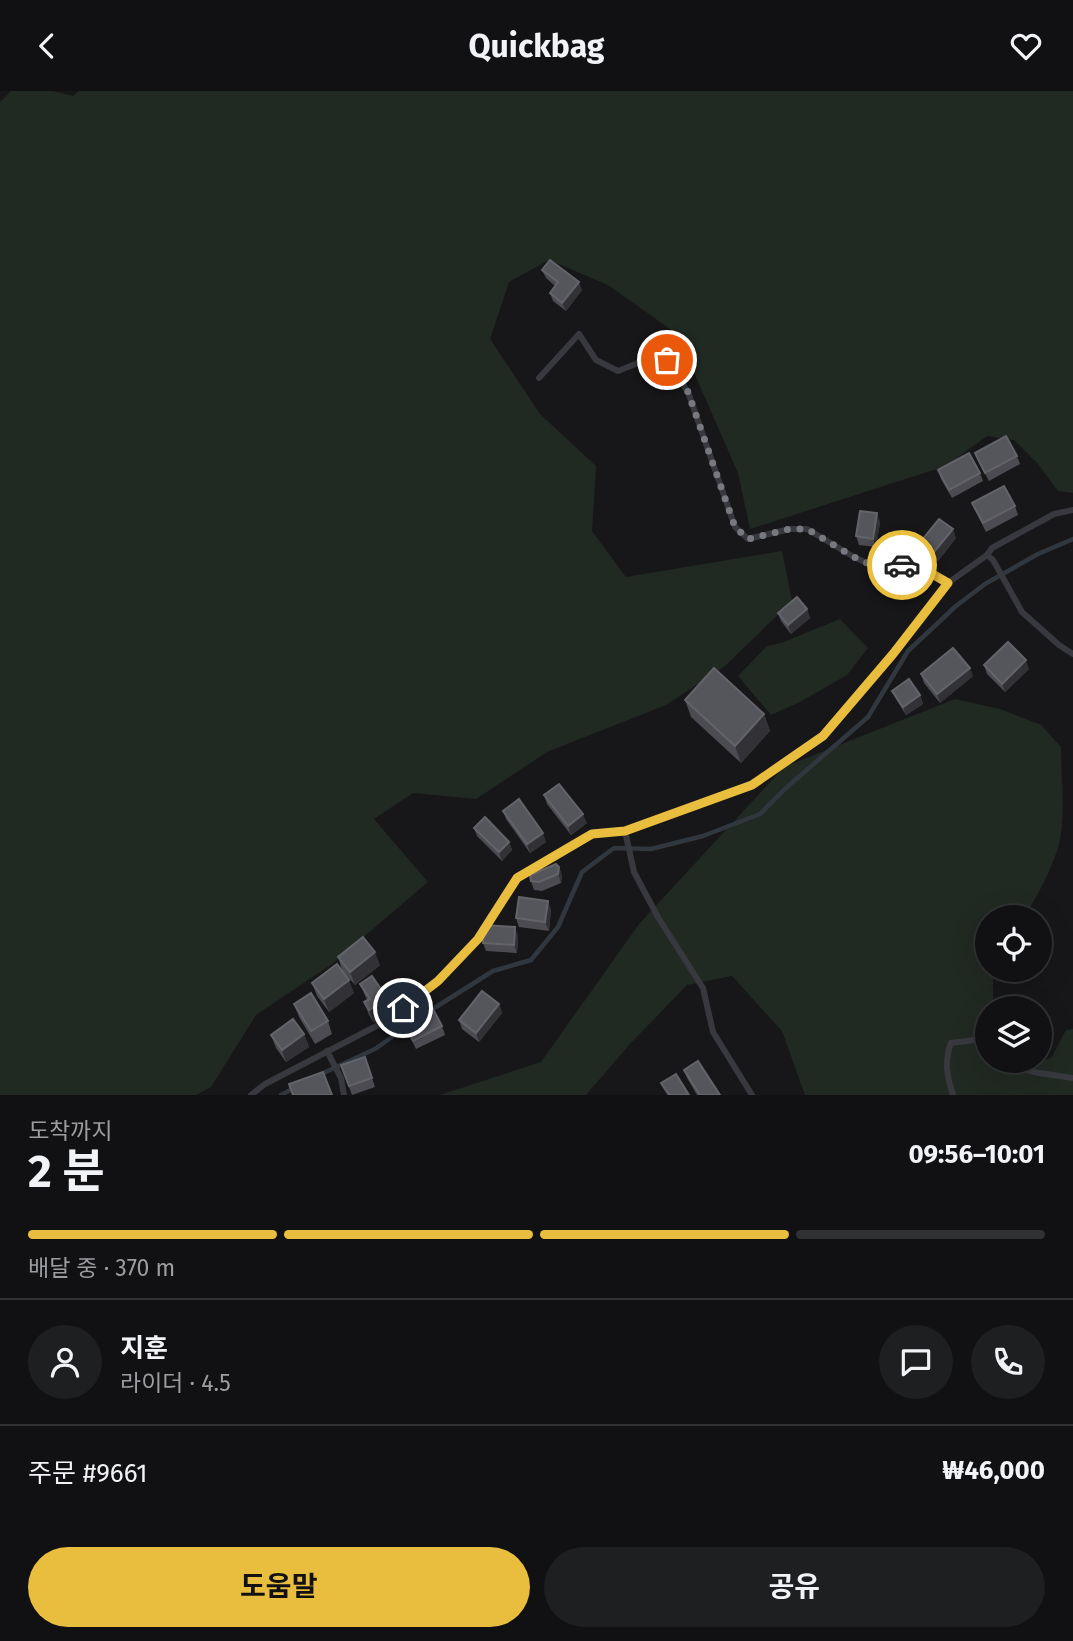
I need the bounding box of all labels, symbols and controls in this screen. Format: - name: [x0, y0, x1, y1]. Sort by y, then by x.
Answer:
- icon: back: [28, 27, 66, 65]
- text: Quickbag: [468, 27, 605, 65]
- icon: heart: [1007, 27, 1045, 65]
- pin: [637, 330, 697, 390]
- icon: bag: [648, 341, 686, 379]
- courier: [867, 530, 937, 600]
- icon: car: [883, 546, 921, 584]
- map controls: [975, 905, 1052, 1073]
- button: locate: [975, 905, 1052, 982]
- pin: [373, 978, 433, 1038]
- icon: home: [384, 989, 422, 1027]
- button: layers: [975, 996, 1052, 1073]
- text: 도착까지: [28, 1117, 113, 1145]
- text: 09:56–10:01: [909, 1139, 1045, 1170]
- text: 2 분: [28, 1144, 105, 1199]
- text: 배달 중 · 370 m: [28, 1254, 175, 1282]
- button: person: [28, 1325, 102, 1399]
- button: chat: [879, 1325, 953, 1399]
- button: phone: [971, 1325, 1045, 1399]
- text: 지훈: [120, 1333, 168, 1364]
- text: 라이더 · 4.5: [120, 1369, 231, 1397]
- text: ₩46,000: [942, 1455, 1045, 1486]
- text: 주문 #9661: [28, 1458, 148, 1489]
- button: 도움말: [28, 1547, 530, 1627]
- button: 공유: [544, 1547, 1045, 1627]

